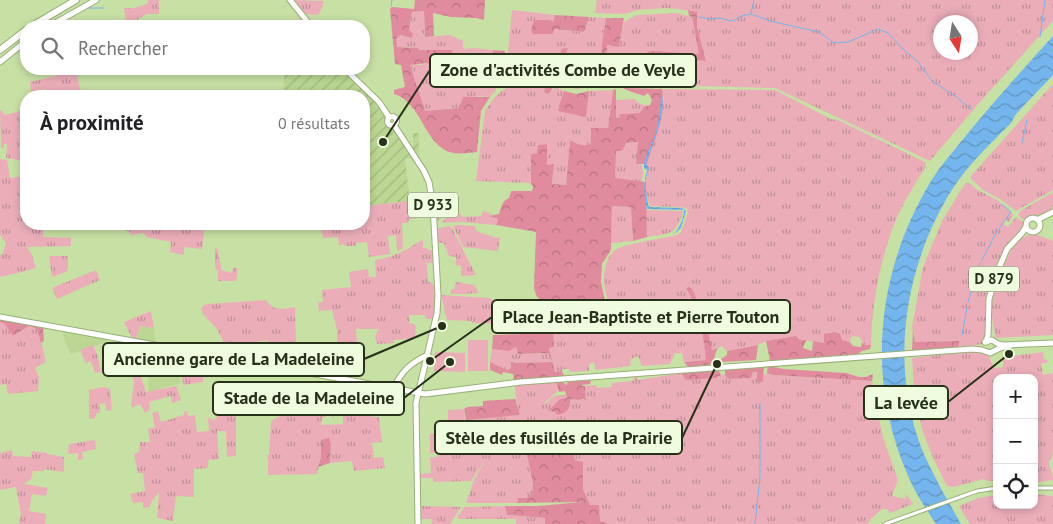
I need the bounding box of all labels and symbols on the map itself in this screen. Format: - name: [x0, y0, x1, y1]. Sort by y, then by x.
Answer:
- north arrow: [933, 15, 978, 60]
- callout: Zone d'activités Combe de Veyle: [430, 54, 696, 87]
- text: Zone d'activités Combe de Veyle: [441, 58, 685, 81]
- road number: D 933: [408, 192, 458, 218]
- road number: D 879: [969, 266, 1019, 292]
- callout: Place Jean-Baptiste et Pierre Touton: [492, 300, 790, 333]
- text: Place Jean-Baptiste et Pierre Touton: [503, 305, 779, 328]
- callout: Ancienne gare de La Madeleine: [103, 343, 364, 376]
- text: Ancienne gare de La Madeleine: [114, 347, 354, 370]
- callout: Stade de la Madeleine: [213, 382, 404, 415]
- text: Stade de la Madeleine: [224, 386, 394, 409]
- callout: La levée: [864, 386, 948, 419]
- text: La levée: [874, 391, 938, 414]
- callout: Stèle des fusillés de la Prairie: [435, 421, 682, 454]
- text: Stèle des fusillés de la Prairie: [446, 426, 672, 449]

